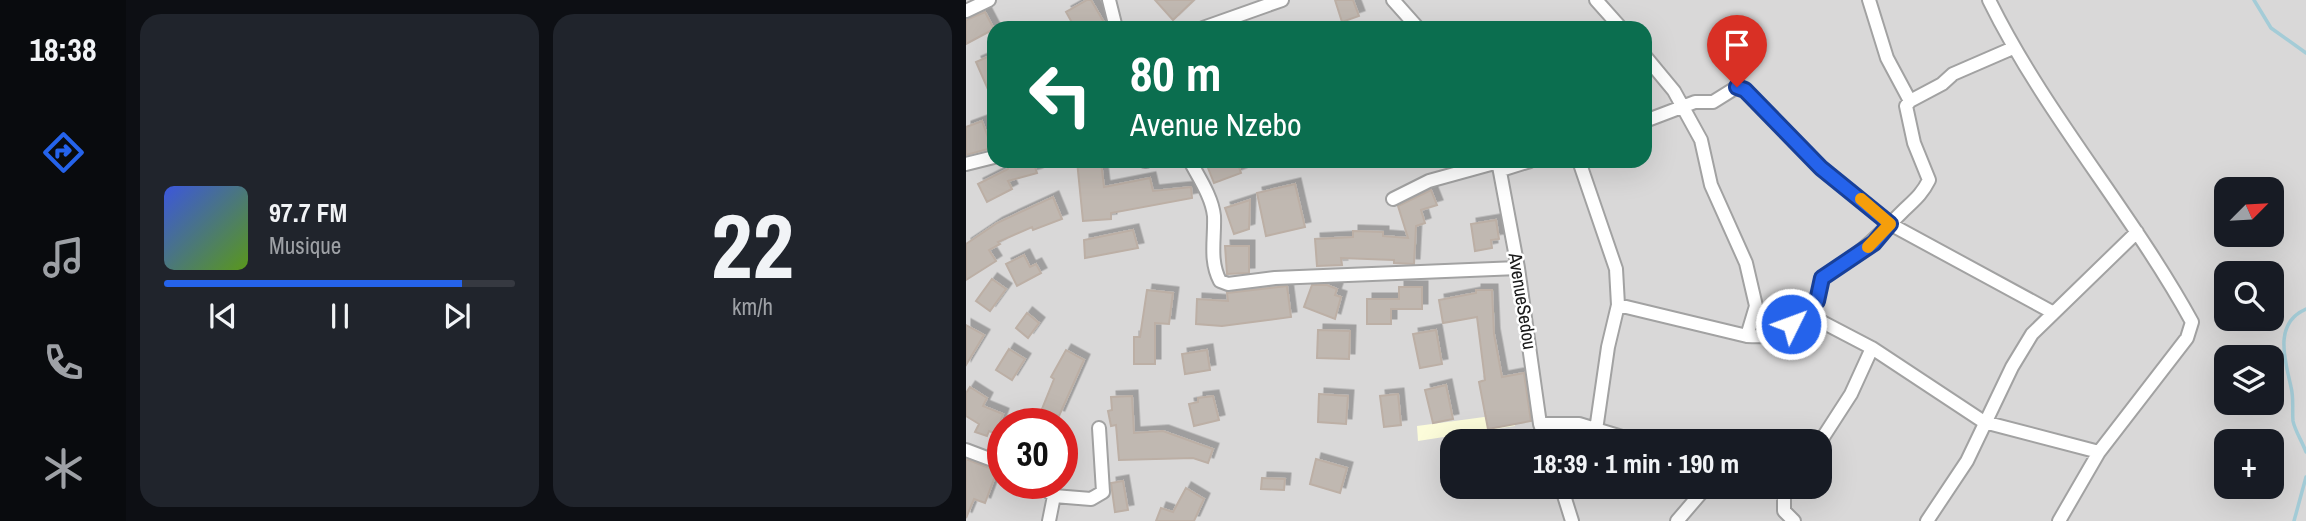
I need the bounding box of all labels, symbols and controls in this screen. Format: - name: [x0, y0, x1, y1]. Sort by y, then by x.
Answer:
- pin: [1707, 15, 1767, 87]
- icon: arrive: [1718, 26, 1756, 64]
- text: 18:38: [29, 28, 97, 71]
- text: 80 m: [1130, 40, 1222, 106]
- icon: left: [1015, 49, 1106, 140]
- text: Avenue Nzebo: [1130, 103, 1302, 146]
- icon: directions: [39, 128, 88, 177]
- north arrow: [2214, 177, 2284, 247]
- map controls: [2214, 177, 2284, 499]
- text: 22: [711, 184, 794, 306]
- text: 97.7 FM: [269, 195, 347, 230]
- text: Musique: [269, 230, 341, 261]
- icon: music: [39, 233, 88, 282]
- street label: AvenueSedou: [1502, 250, 1543, 351]
- button: search: [2214, 261, 2284, 331]
- position arrow: [1754, 287, 1828, 361]
- text: km/h: [732, 291, 773, 322]
- icon: previous: [204, 297, 242, 335]
- icon: pause: [321, 297, 359, 335]
- icon: next: [438, 297, 476, 335]
- icon: phone: [39, 338, 88, 387]
- button: layers: [2214, 345, 2284, 415]
- speed limit sign: 30: [987, 408, 1078, 499]
- button: +: [2214, 429, 2284, 499]
- icon: climate: [39, 444, 88, 493]
- text: 18:39 · 1 min · 190 m: [1533, 446, 1739, 481]

